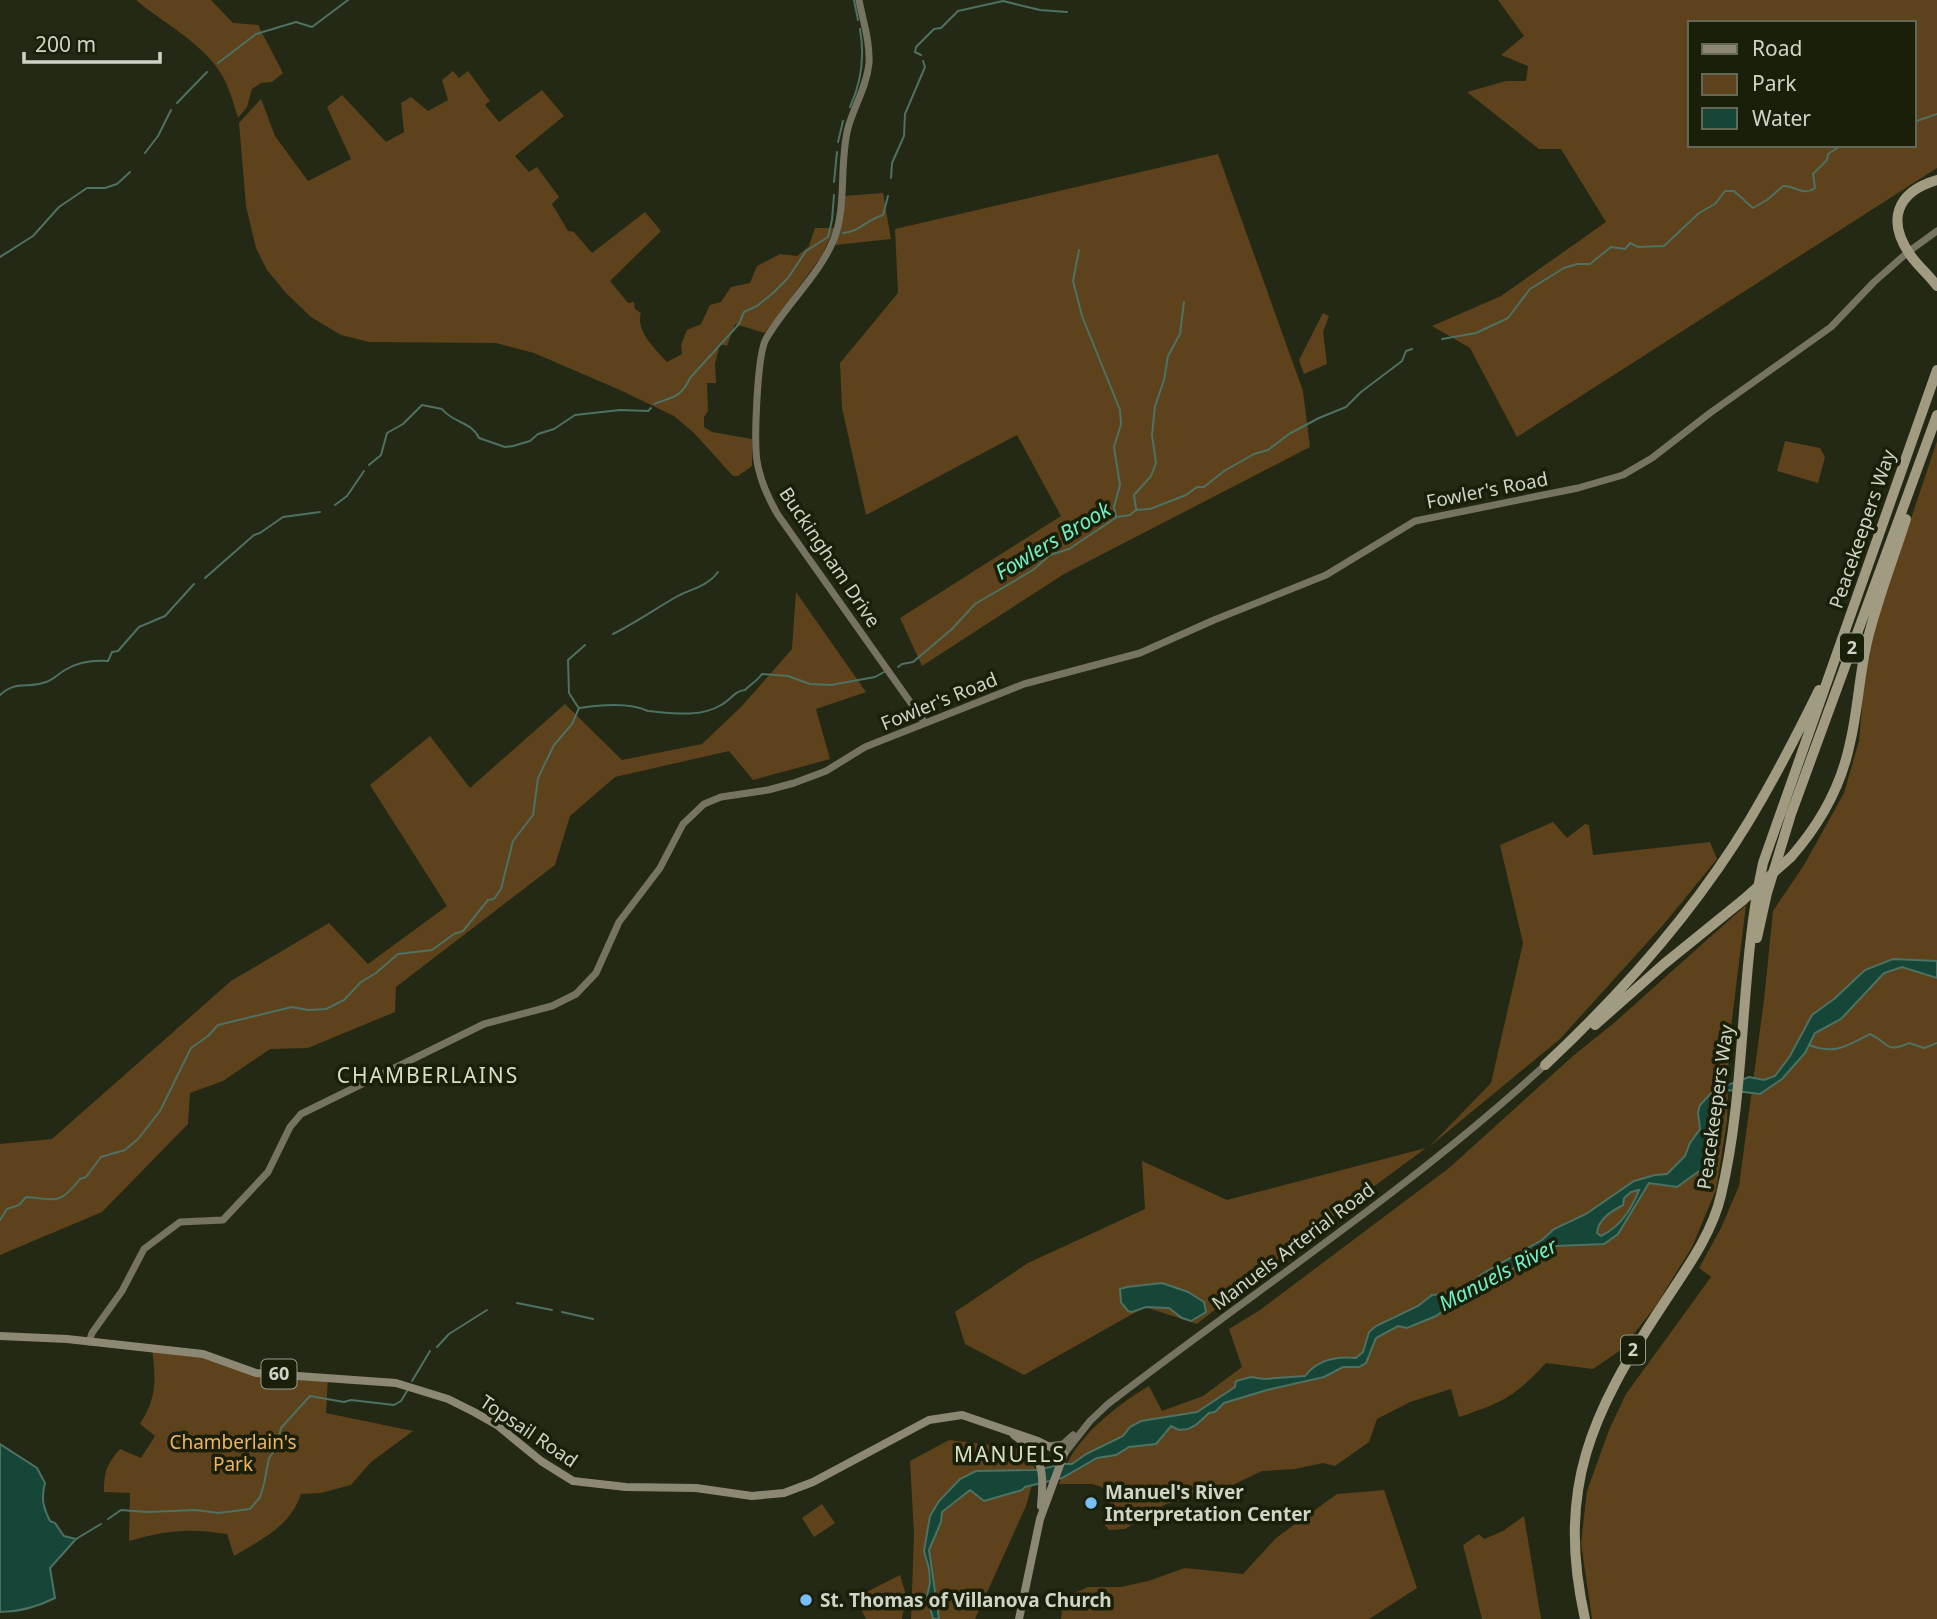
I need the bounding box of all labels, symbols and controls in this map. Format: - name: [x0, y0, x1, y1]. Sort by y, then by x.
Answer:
- scale bar: [24, 21, 161, 65]
- legend: [1688, 21, 1916, 147]
- text: 200 m: [35, 30, 96, 58]
- text: Road: [1752, 34, 1802, 62]
- text: Park: [1752, 69, 1797, 97]
- text: Water: [1752, 104, 1811, 132]
- street label: Peacekeepers Way: [1823, 446, 1901, 612]
- street label: Fowler's Road: [1424, 465, 1550, 515]
- street label: Buckingham Drive: [773, 482, 887, 632]
- water label: Fowlers Brook: [990, 494, 1117, 586]
- road number: 2: [1840, 634, 1864, 662]
- street label: Fowler's Road: [877, 666, 1001, 736]
- street label: Peacekeepers Way: [1691, 1023, 1739, 1191]
- district label: CHAMBERLAINS: [337, 1061, 519, 1089]
- street label: Manuels Arterial Road: [1206, 1176, 1380, 1316]
- water label: Manuels River: [1433, 1230, 1563, 1317]
- road number: 2: [1621, 1336, 1645, 1364]
- road number: 60: [262, 1359, 296, 1388]
- street label: Topsail Road: [475, 1389, 583, 1473]
- park label: Chamberlain's Park: [169, 1429, 297, 1477]
- district label: MANUELS: [954, 1440, 1066, 1468]
- place label: Manuel's River Interpretation Center: [1105, 1479, 1311, 1527]
- marker: Manuel's River Interpretation Center: [1083, 1495, 1099, 1511]
- place label: St. Thomas of Villanova Church: [820, 1587, 1112, 1613]
- marker: St. Thomas of Villanova Church: [798, 1592, 814, 1608]

